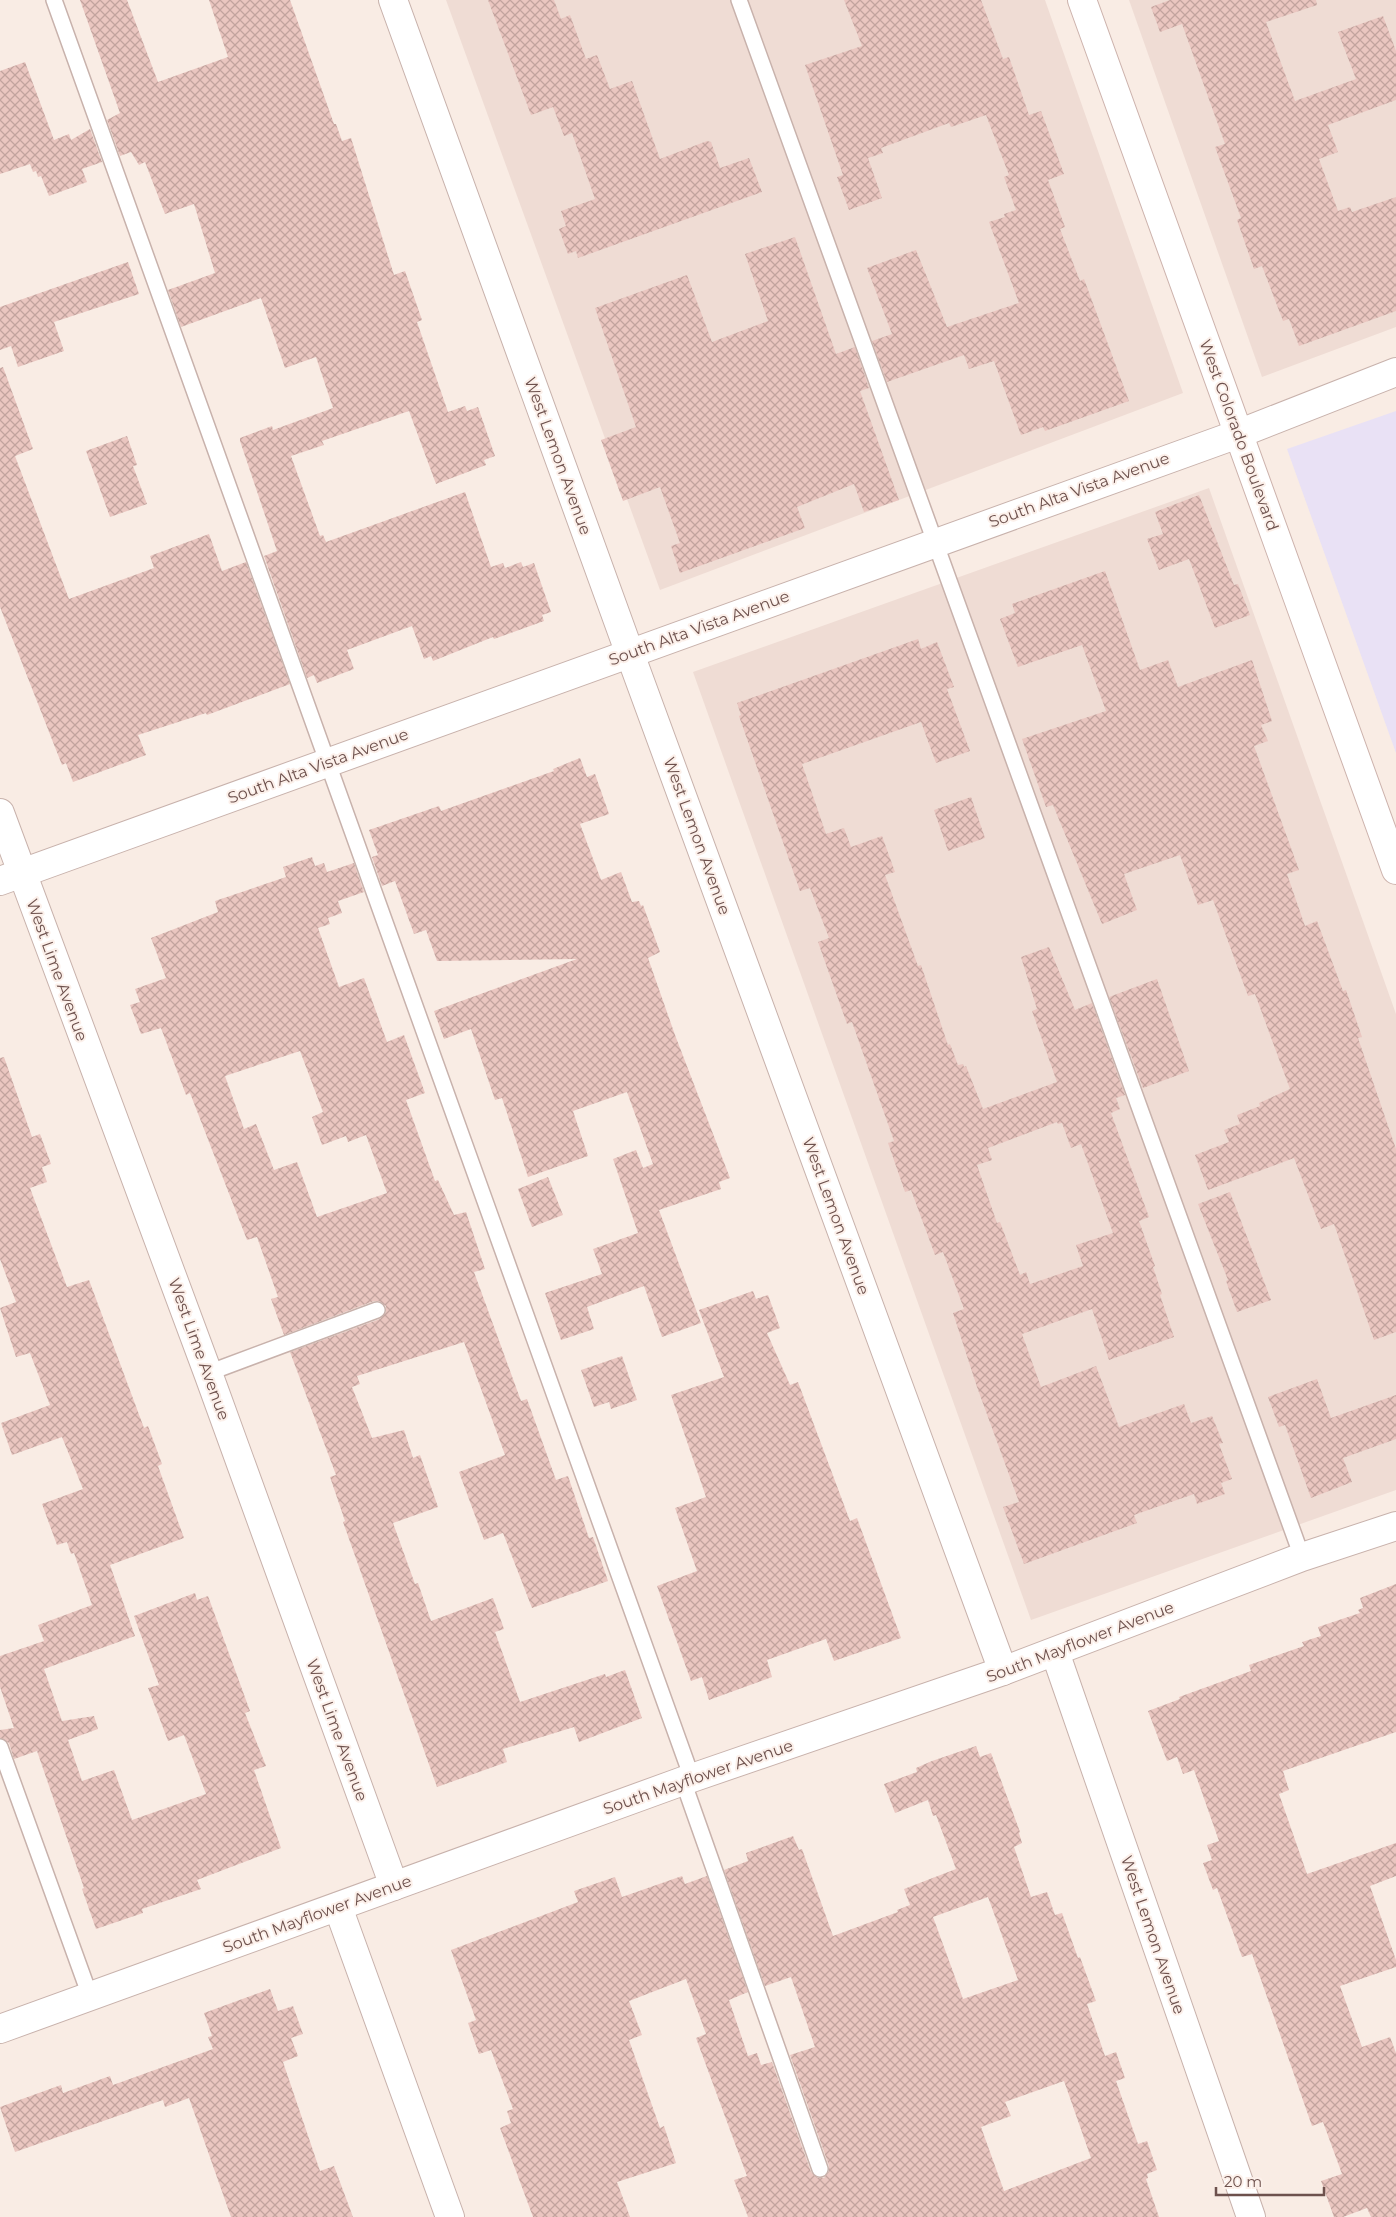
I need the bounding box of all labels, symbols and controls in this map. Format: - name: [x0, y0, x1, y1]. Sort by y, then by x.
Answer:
- street label: West Colorado Boulevard: [1195, 337, 1283, 533]
- street label: West Lemon Avenue: [521, 375, 595, 537]
- street label: South Alta Vista Avenue: [986, 448, 1172, 532]
- street label: South Alta Vista Avenue: [606, 586, 792, 670]
- street label: South Alta Vista Avenue: [225, 724, 411, 808]
- street label: West Lemon Avenue: [660, 755, 734, 917]
- street label: West Lime Avenue: [22, 896, 92, 1044]
- street label: West Lemon Avenue: [799, 1135, 873, 1297]
- street label: West Lime Avenue: [164, 1275, 234, 1423]
- street label: South Mayflower Avenue: [984, 1597, 1176, 1687]
- street label: West Lime Avenue: [302, 1656, 372, 1804]
- street label: South Mayflower Avenue: [601, 1736, 795, 1818]
- street label: West Lemon Avenue: [1117, 1853, 1189, 2017]
- street label: South Mayflower Avenue: [220, 1871, 414, 1957]
- scale bar: [1216, 2164, 1324, 2196]
- text: 20 m: [1224, 2172, 1262, 2191]

